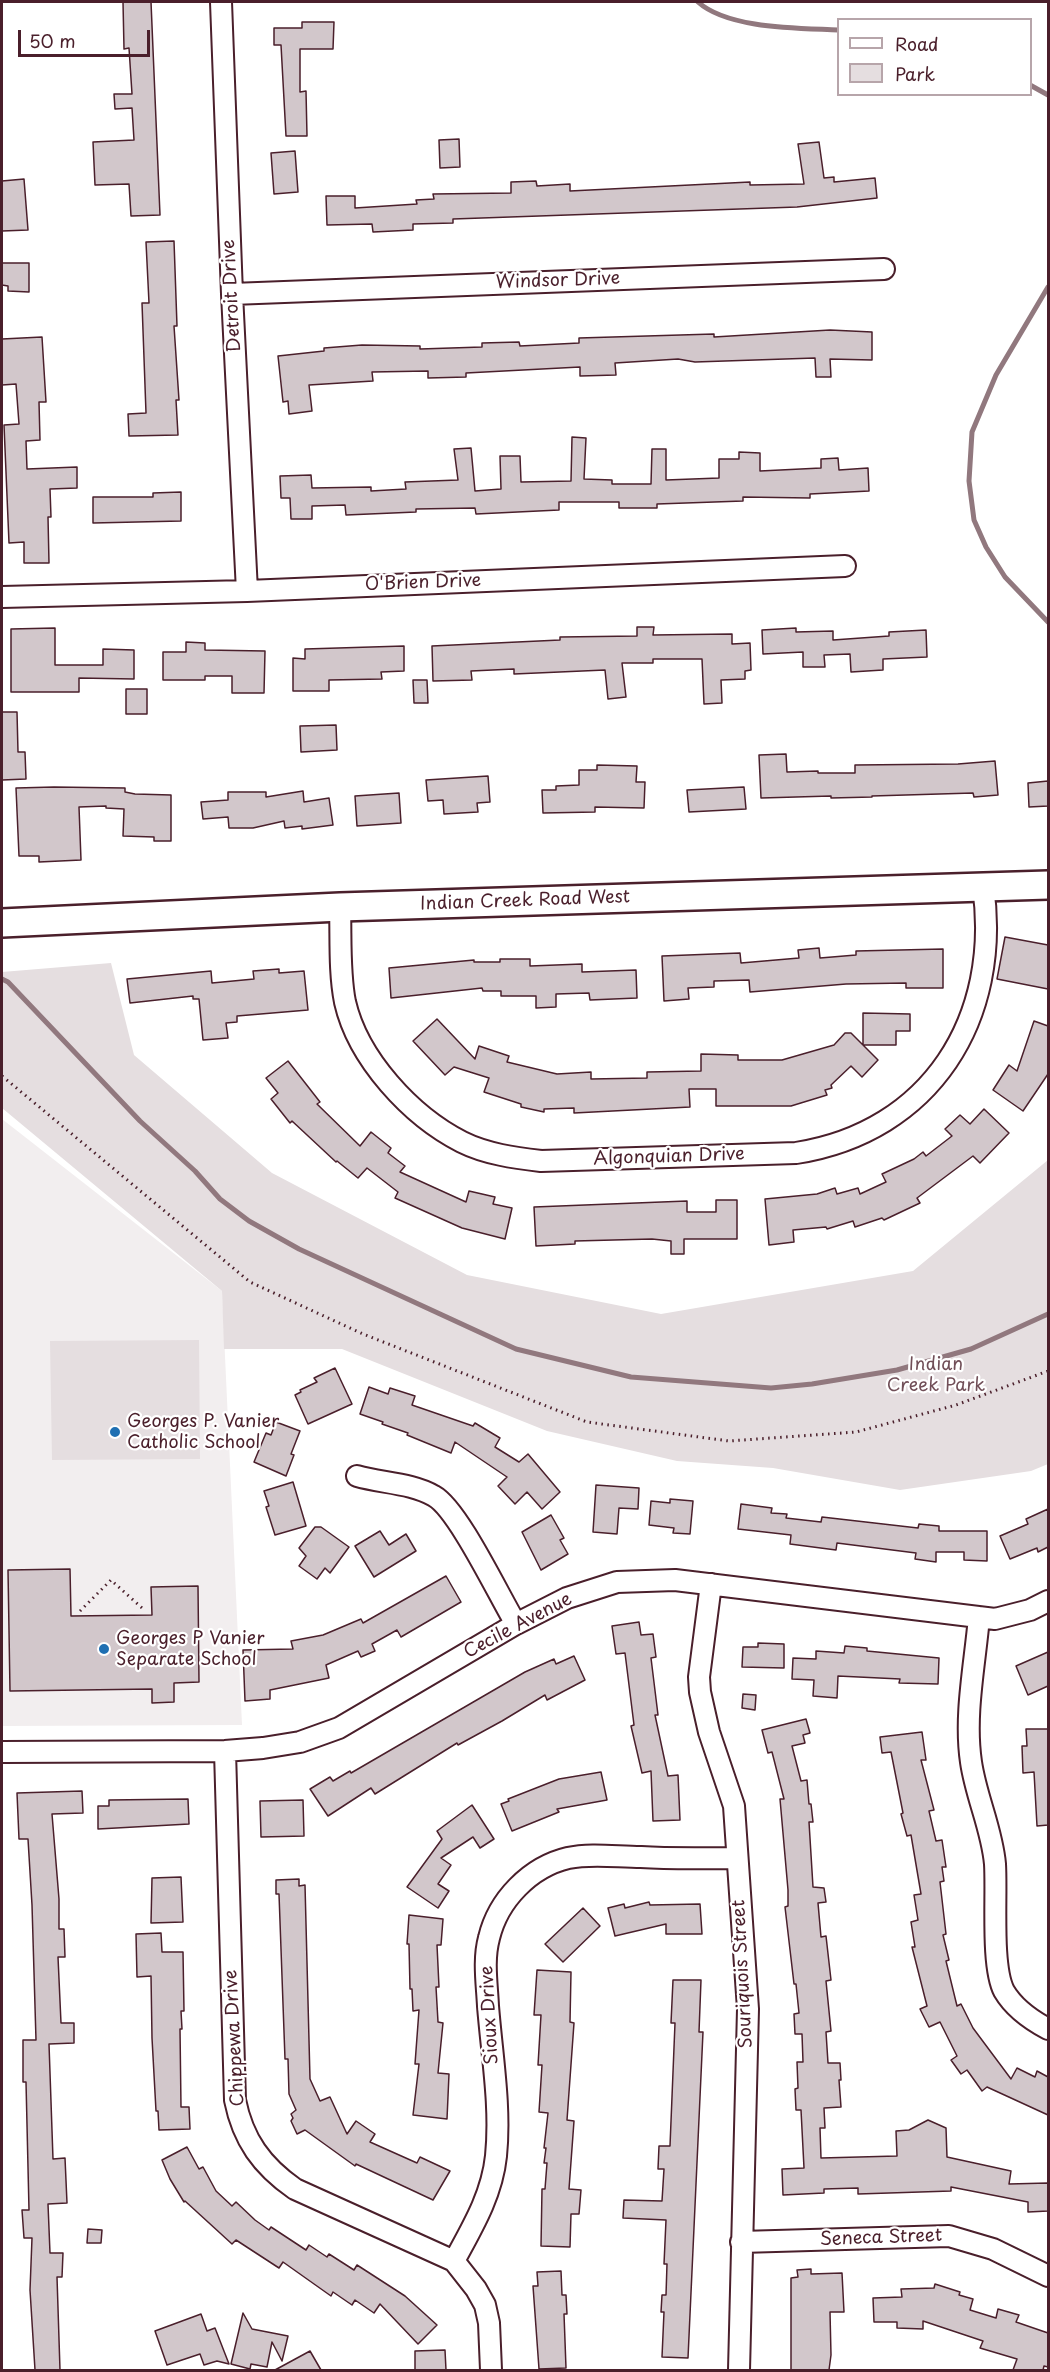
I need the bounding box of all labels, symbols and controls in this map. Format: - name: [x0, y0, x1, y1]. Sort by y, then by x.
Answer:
- scale bar: [21, 18, 153, 56]
- legend: [837, 18, 1032, 96]
- text: 50 m: [29, 27, 76, 54]
- text: Road: [895, 30, 939, 57]
- text: Park: [895, 60, 935, 87]
- street label: Detroit Drive: [218, 239, 246, 353]
- street label: Windsor Drive: [496, 268, 620, 294]
- street label: O'Brien Drive: [364, 570, 482, 596]
- street label: Indian Creek Road West: [420, 887, 630, 915]
- street label: Algonquian Drive: [593, 1144, 745, 1170]
- park label: Indian Creek Park: [887, 1354, 985, 1396]
- place label: Georges P. Vanier Catholic School: [127, 1411, 279, 1454]
- marker: Georges P. Vanier Catholic School: [108, 1425, 122, 1439]
- street label: Cecile Avenue: [460, 1589, 576, 1663]
- place label: Georges P Vanier Separate School: [116, 1628, 265, 1670]
- marker: Georges P Vanier Separate School: [97, 1642, 111, 1656]
- street label: Souriquois Street: [728, 1899, 758, 2049]
- street label: Sioux Drive: [477, 1965, 503, 2065]
- street label: Chippewa Drive: [221, 1969, 249, 2107]
- street label: Seneca Street: [819, 2225, 943, 2251]

